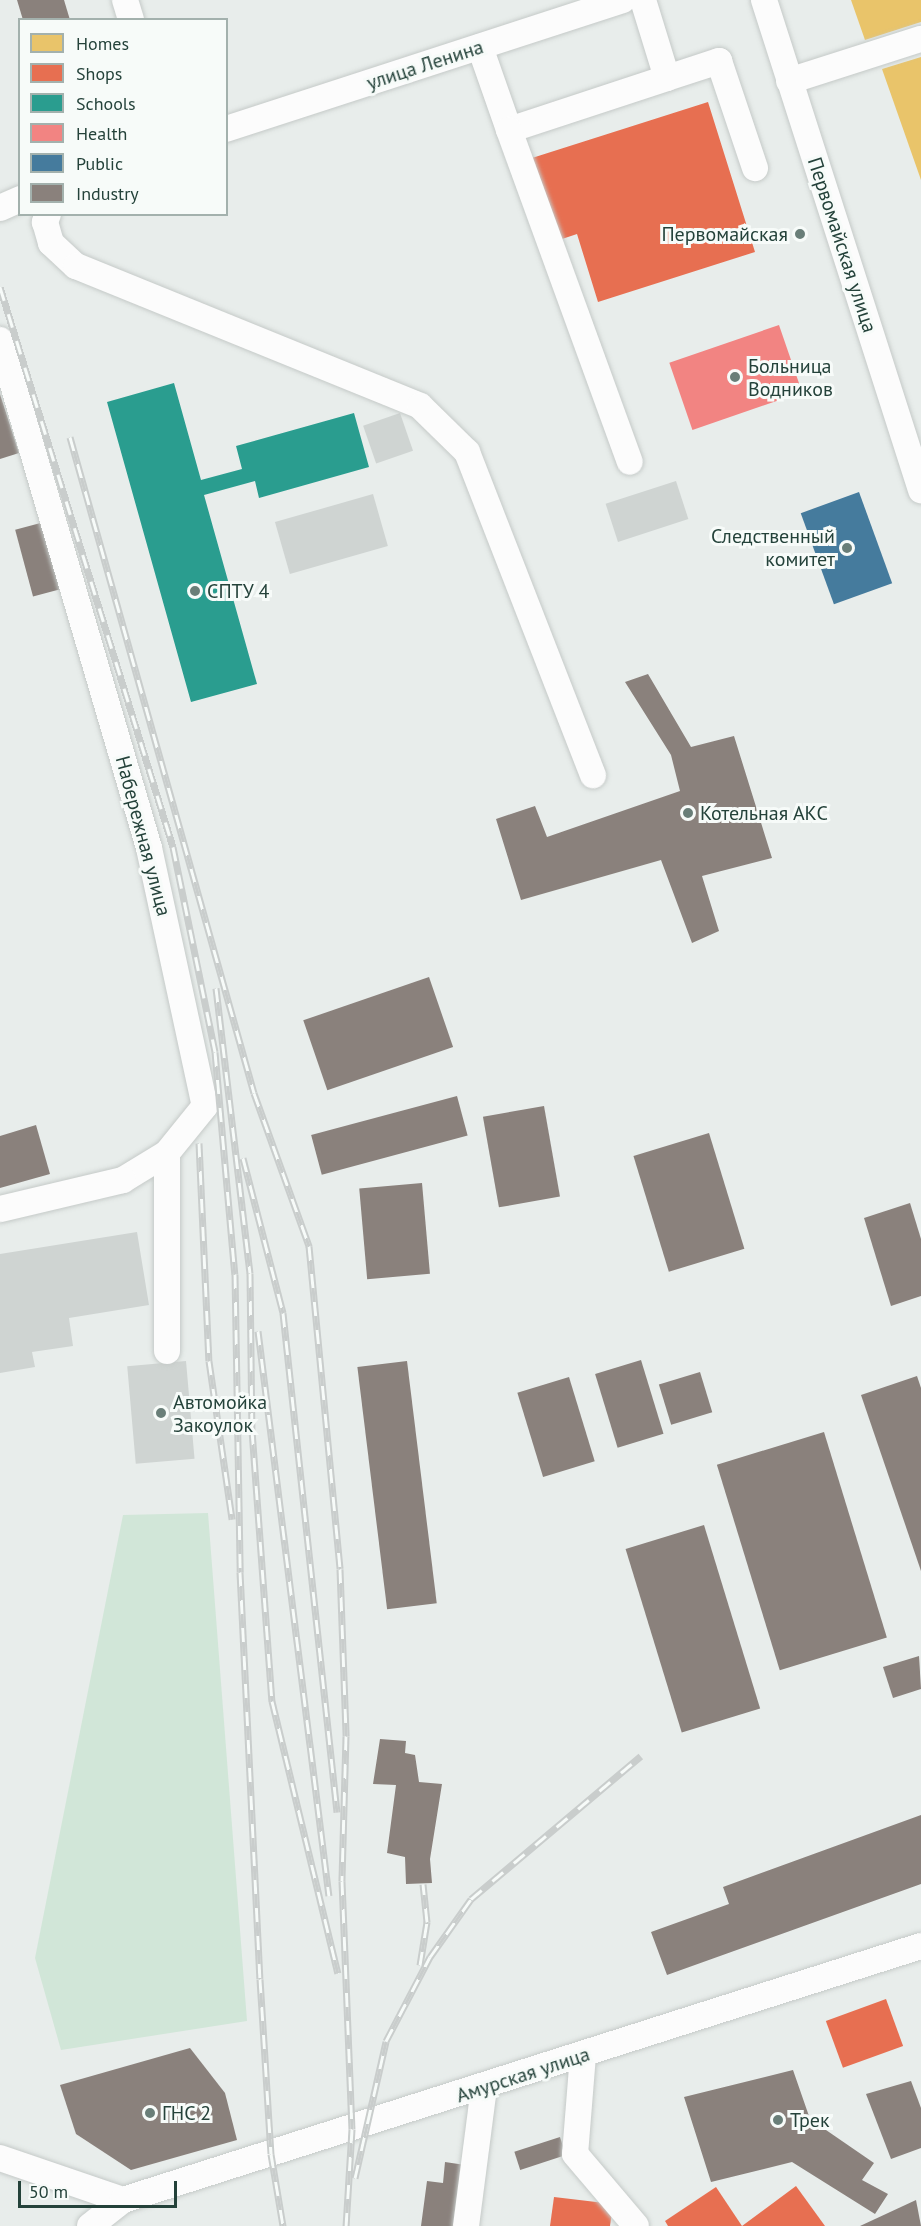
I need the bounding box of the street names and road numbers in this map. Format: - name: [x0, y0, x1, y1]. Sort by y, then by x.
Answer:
- street label: улица Ленина: [364, 35, 486, 95]
- street label: Первомайская улица: [802, 154, 882, 336]
- street label: Набережная улица: [110, 753, 176, 919]
- street label: Амурская улица: [453, 2042, 593, 2108]

